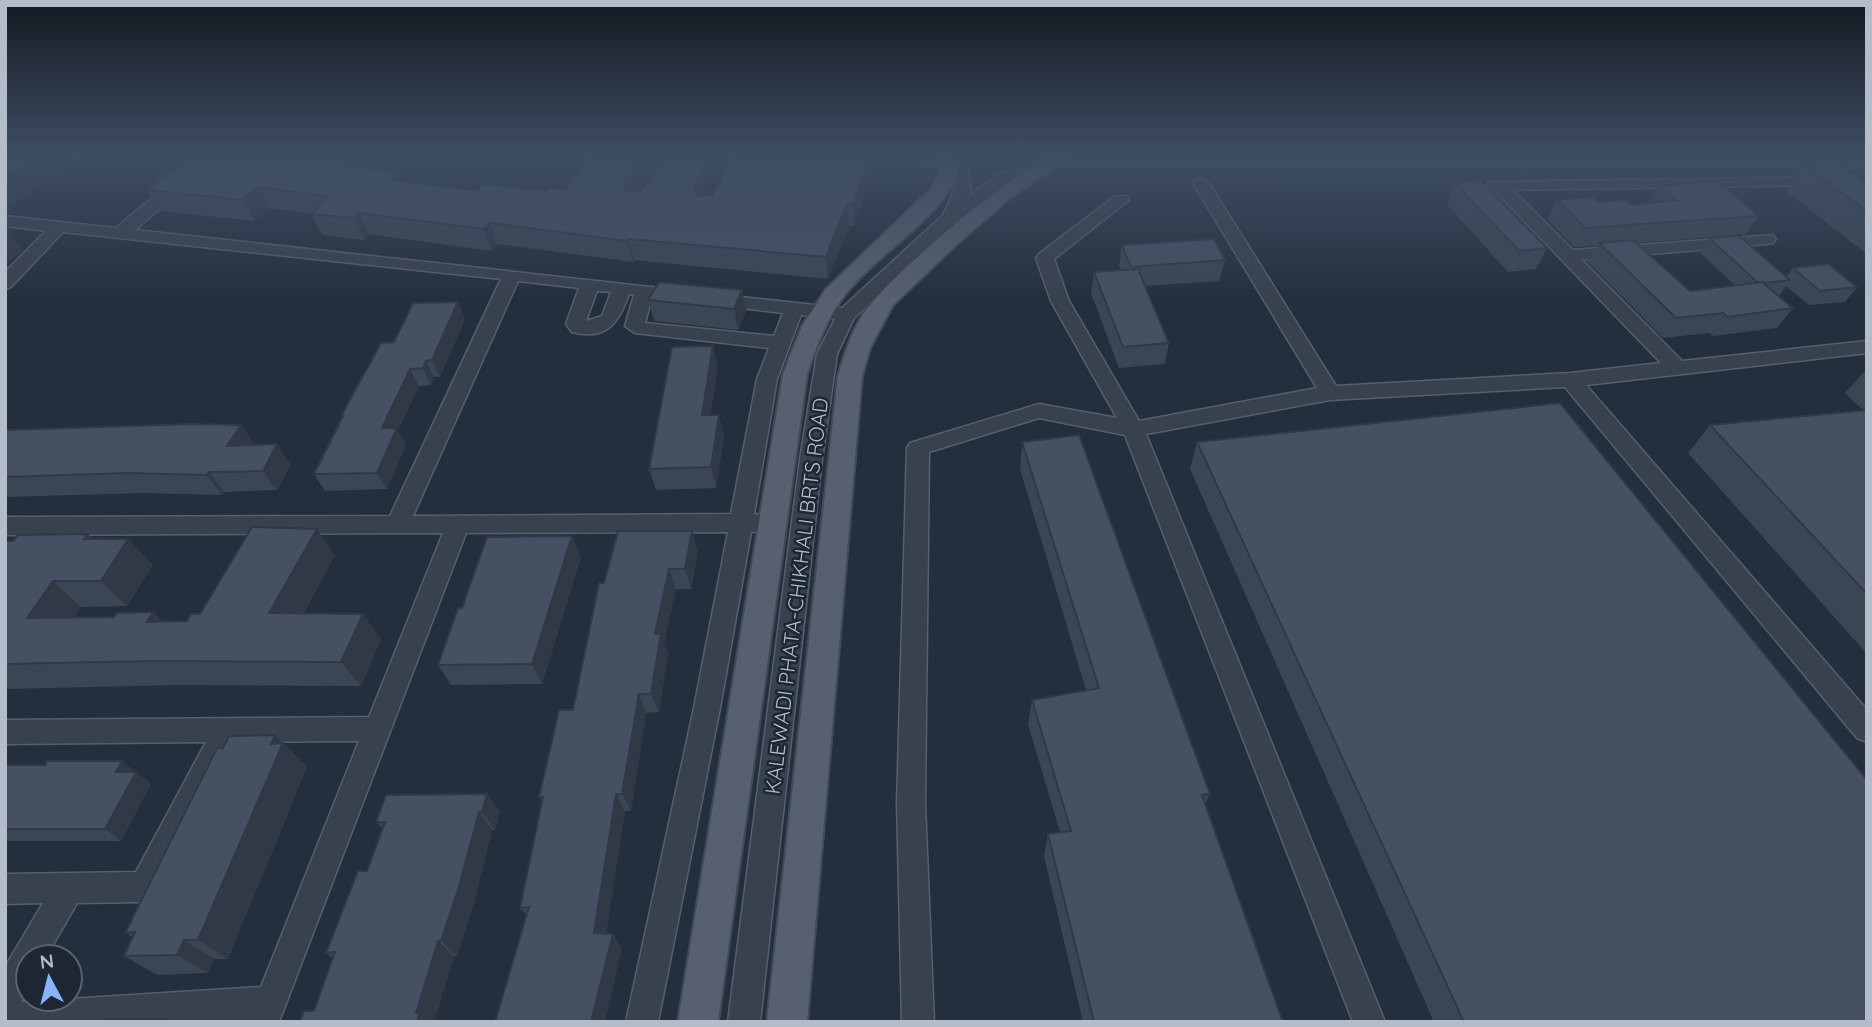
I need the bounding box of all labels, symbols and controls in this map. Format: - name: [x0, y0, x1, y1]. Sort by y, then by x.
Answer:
- street label: KALEWADI PHATA-CHIKHALI BRTS ROAD: [759, 396, 833, 796]
- north arrow: [14, 943, 84, 1013]
- text: N: [39, 948, 55, 974]

